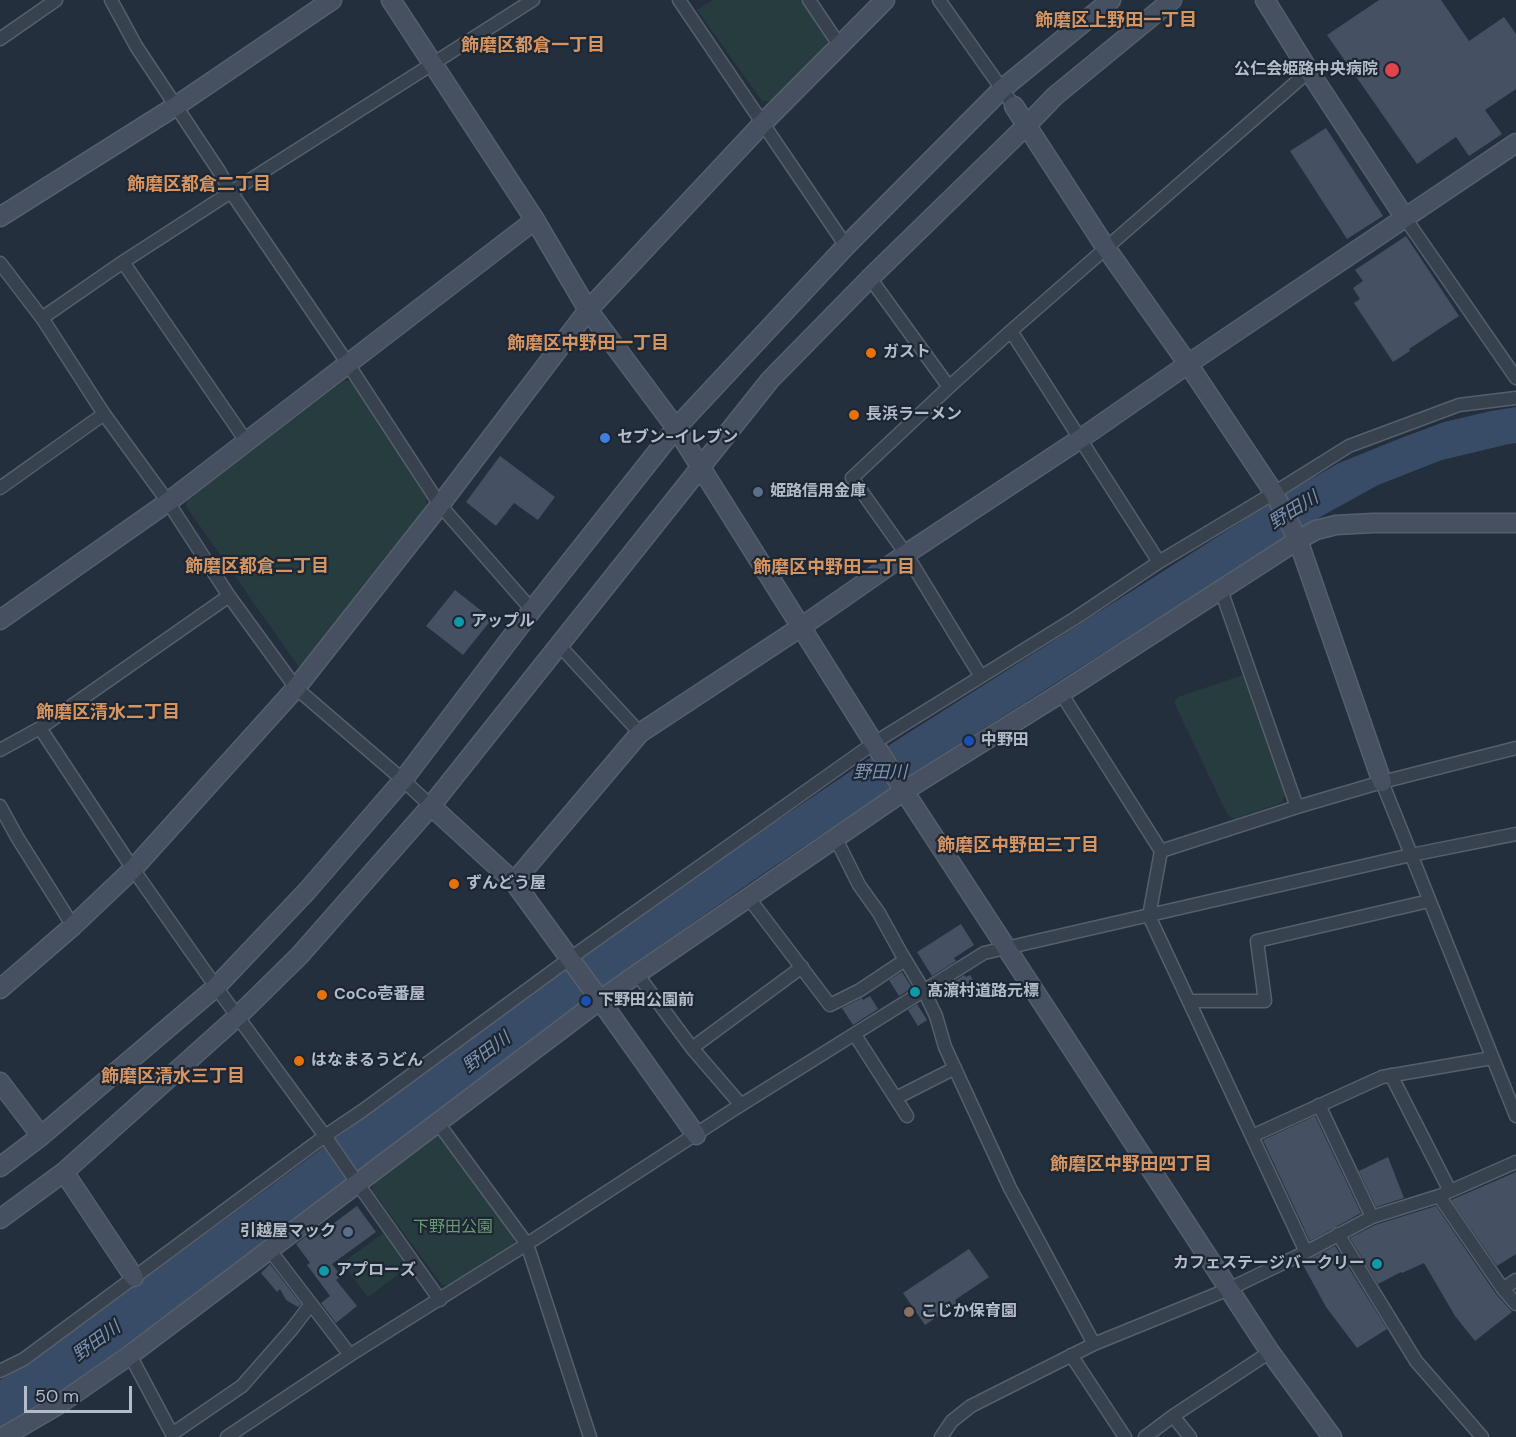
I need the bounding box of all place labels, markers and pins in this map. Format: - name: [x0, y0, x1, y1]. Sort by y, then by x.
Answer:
- place label: 公仁会姫路中央病院: [1234, 60, 1378, 80]
- marker: 公仁会姫路中央病院: [1383, 61, 1401, 79]
- place label: ガスト: [883, 343, 931, 363]
- marker: ガスト: [864, 346, 878, 360]
- place label: 長浜ラーメン: [866, 405, 962, 425]
- marker: 長浜ラーメン: [847, 408, 861, 422]
- place label: セブン-イレブン: [617, 428, 738, 448]
- marker: セブン-イレブン: [598, 431, 612, 445]
- place label: 姫路信用金庫: [770, 482, 866, 502]
- marker: 姫路信用金庫: [751, 485, 765, 499]
- place label: アップル: [471, 612, 535, 632]
- marker: アップル: [452, 615, 466, 629]
- place label: 中野田: [981, 731, 1029, 751]
- marker: 中野田: [962, 734, 976, 748]
- place label: ずんどう屋: [466, 874, 546, 894]
- marker: ずんどう屋: [447, 877, 461, 891]
- place label: 髙濵村道路元標: [927, 982, 1039, 1002]
- place label: CoCo壱番屋: [334, 985, 425, 1005]
- marker: 髙濵村道路元標: [908, 985, 922, 999]
- marker: CoCo壱番屋: [315, 988, 329, 1002]
- place label: 下野田公園前: [598, 991, 694, 1011]
- marker: 下野田公園前: [579, 994, 593, 1008]
- place label: はなまるうどん: [311, 1051, 423, 1071]
- marker: はなまるうどん: [292, 1054, 306, 1068]
- place label: 引越屋マック: [240, 1222, 336, 1242]
- marker: 引越屋マック: [341, 1225, 355, 1239]
- place label: カフェステージバークリー: [1173, 1254, 1365, 1274]
- marker: カフェステージバークリー: [1370, 1257, 1384, 1271]
- place label: アプローズ: [336, 1261, 416, 1281]
- marker: アプローズ: [317, 1264, 331, 1278]
- place label: こじか保育園: [921, 1302, 1017, 1322]
- marker: こじか保育園: [902, 1305, 916, 1319]

